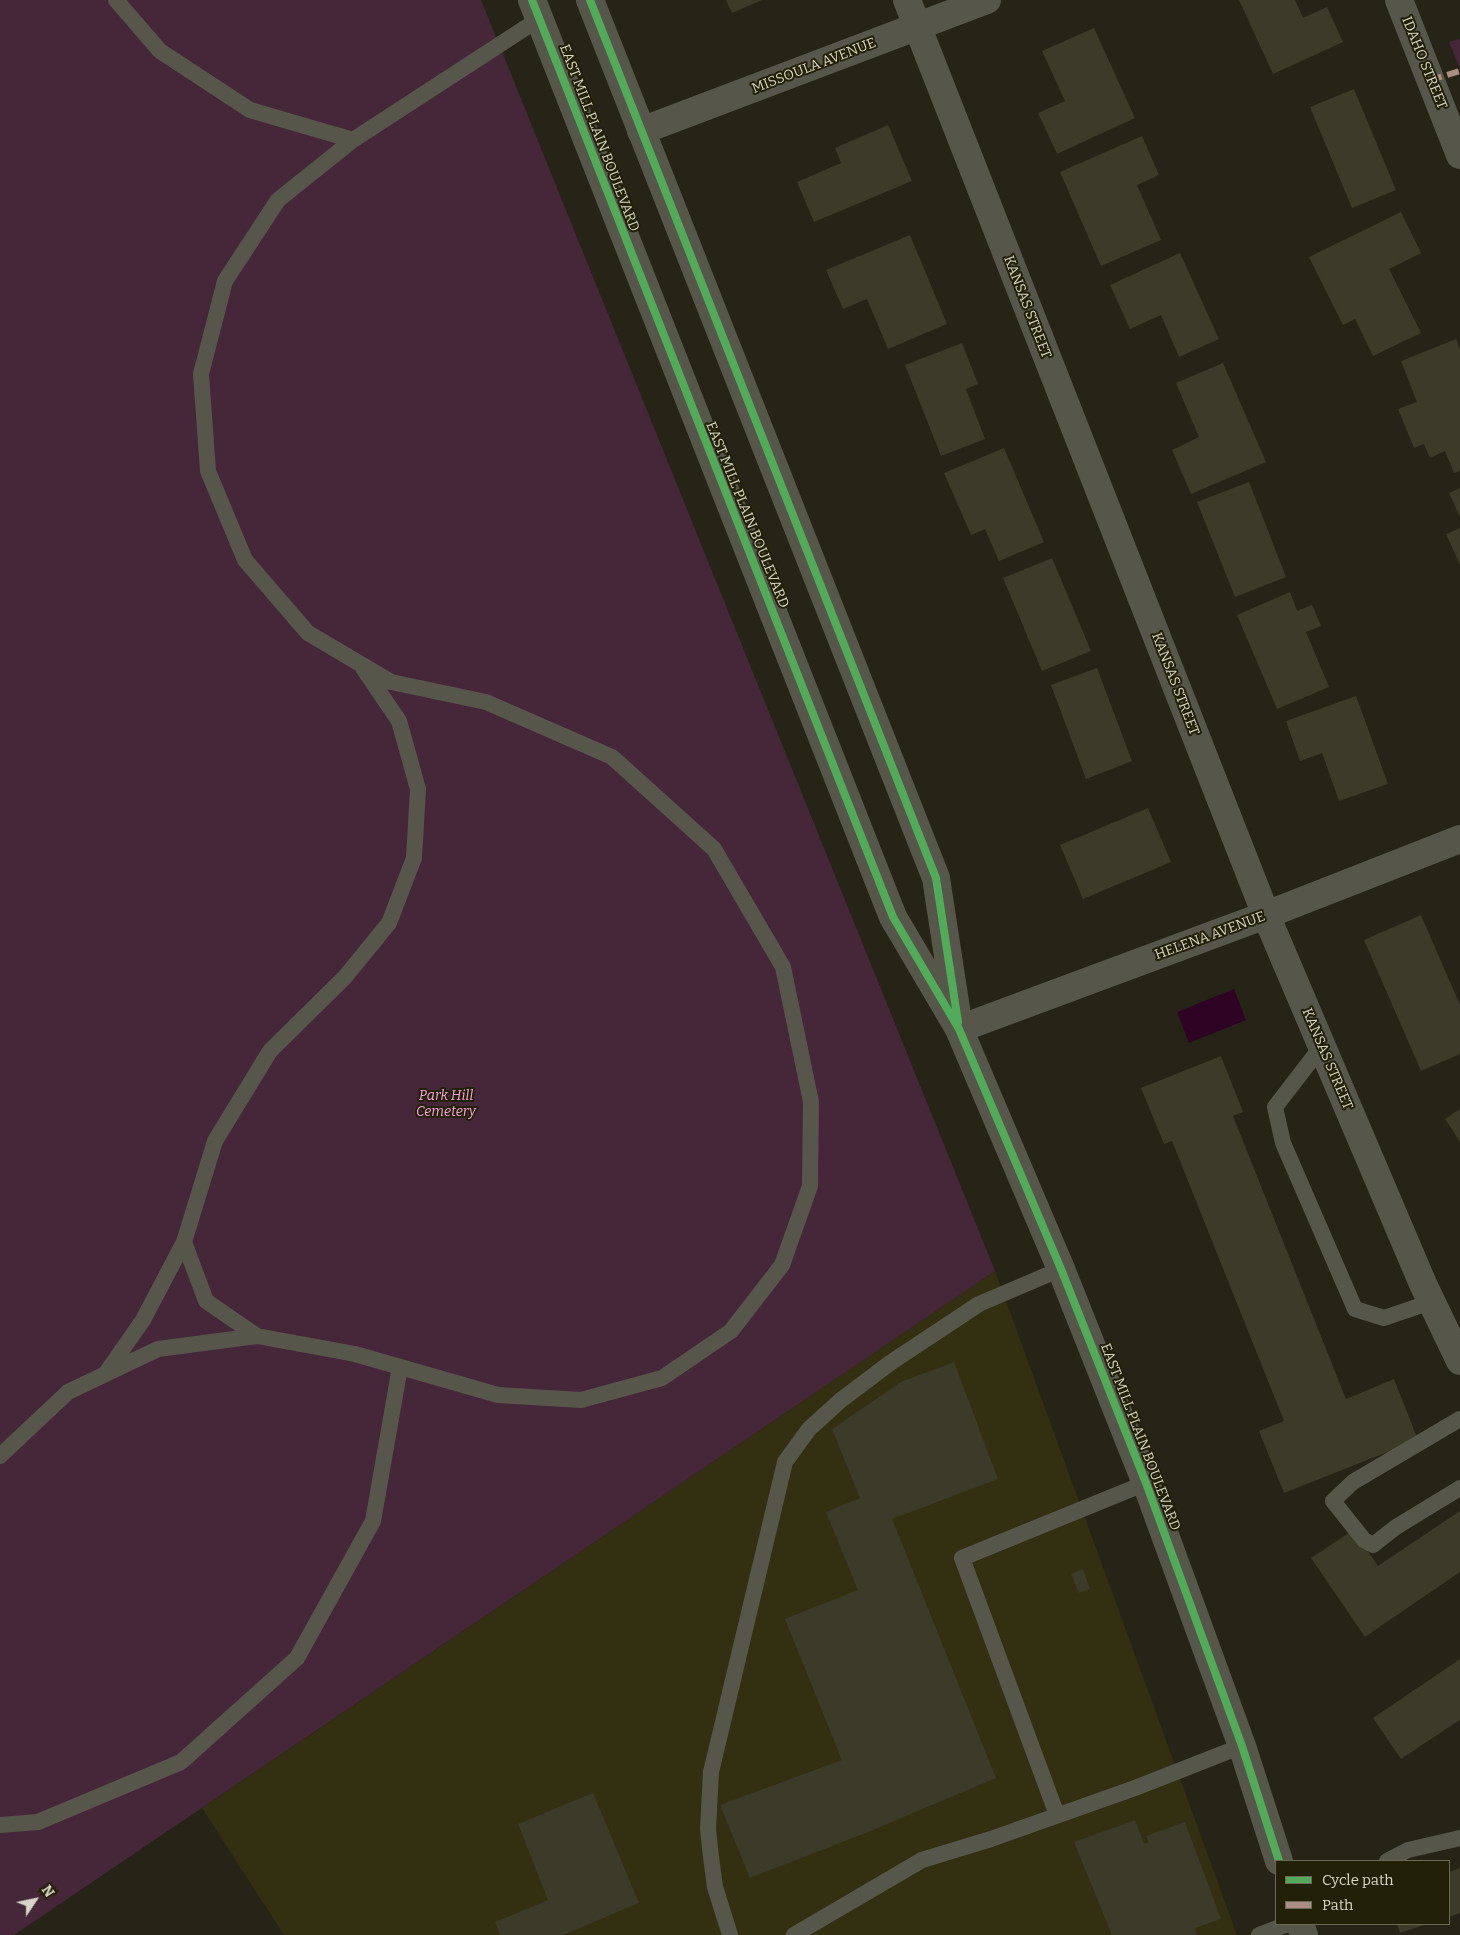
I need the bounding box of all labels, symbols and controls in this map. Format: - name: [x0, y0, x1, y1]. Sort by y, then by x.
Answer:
- street label: IDAHO STREET: [1398, 14, 1450, 112]
- street label: MISSOULA AVENUE: [749, 35, 879, 97]
- street label: EAST MILL PLAIN BOULEVARD: [555, 42, 643, 234]
- street label: KANSAS STREET: [1000, 253, 1054, 361]
- street label: EAST MILL PLAIN BOULEVARD: [702, 419, 792, 611]
- street label: KANSAS STREET: [1148, 630, 1202, 738]
- street label: HELENA AVENUE: [1152, 908, 1268, 964]
- street label: KANSAS STREET: [1298, 1006, 1356, 1112]
- park label: Park Hill Cemetery: [416, 1088, 476, 1120]
- street label: EAST MILL PLAIN BOULEVARD: [1096, 1341, 1184, 1533]
- legend: [1275, 1860, 1450, 1925]
- text: Cycle path: [1322, 1871, 1394, 1889]
- north arrow: [10, 1875, 60, 1925]
- text: N: [38, 1882, 58, 1901]
- text: Path: [1322, 1896, 1353, 1914]

